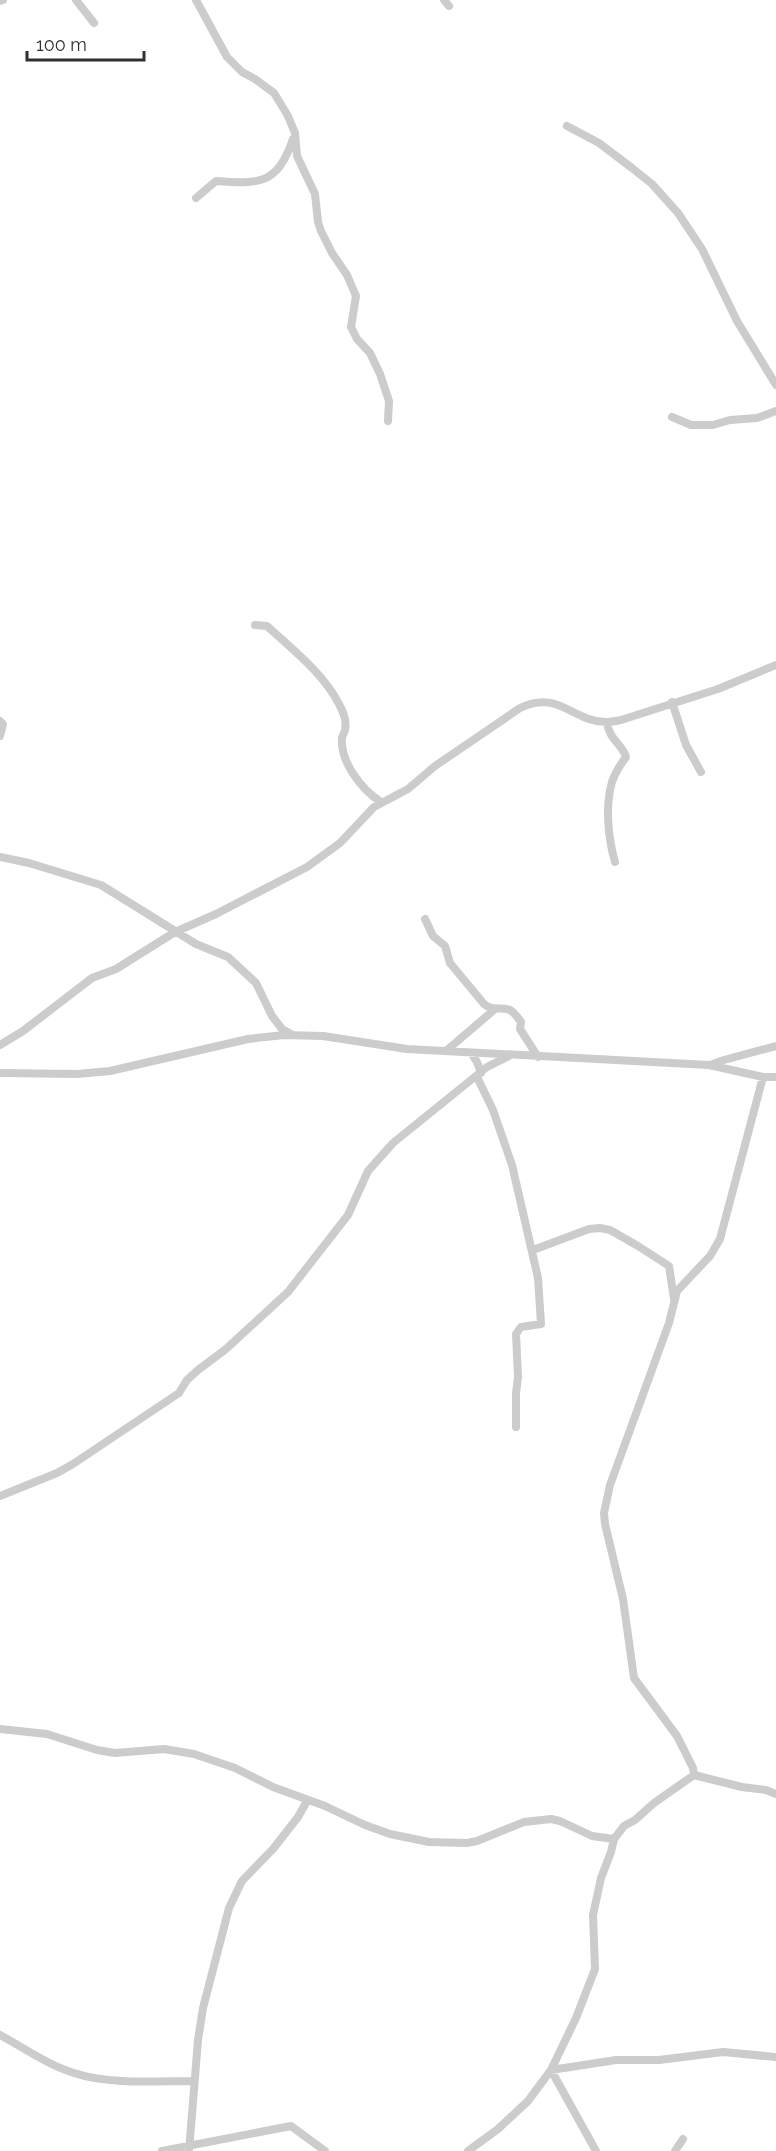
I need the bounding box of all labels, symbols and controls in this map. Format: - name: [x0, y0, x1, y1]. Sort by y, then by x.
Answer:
- scale bar: [27, 24, 144, 62]
- text: 100 m: [36, 34, 87, 55]

